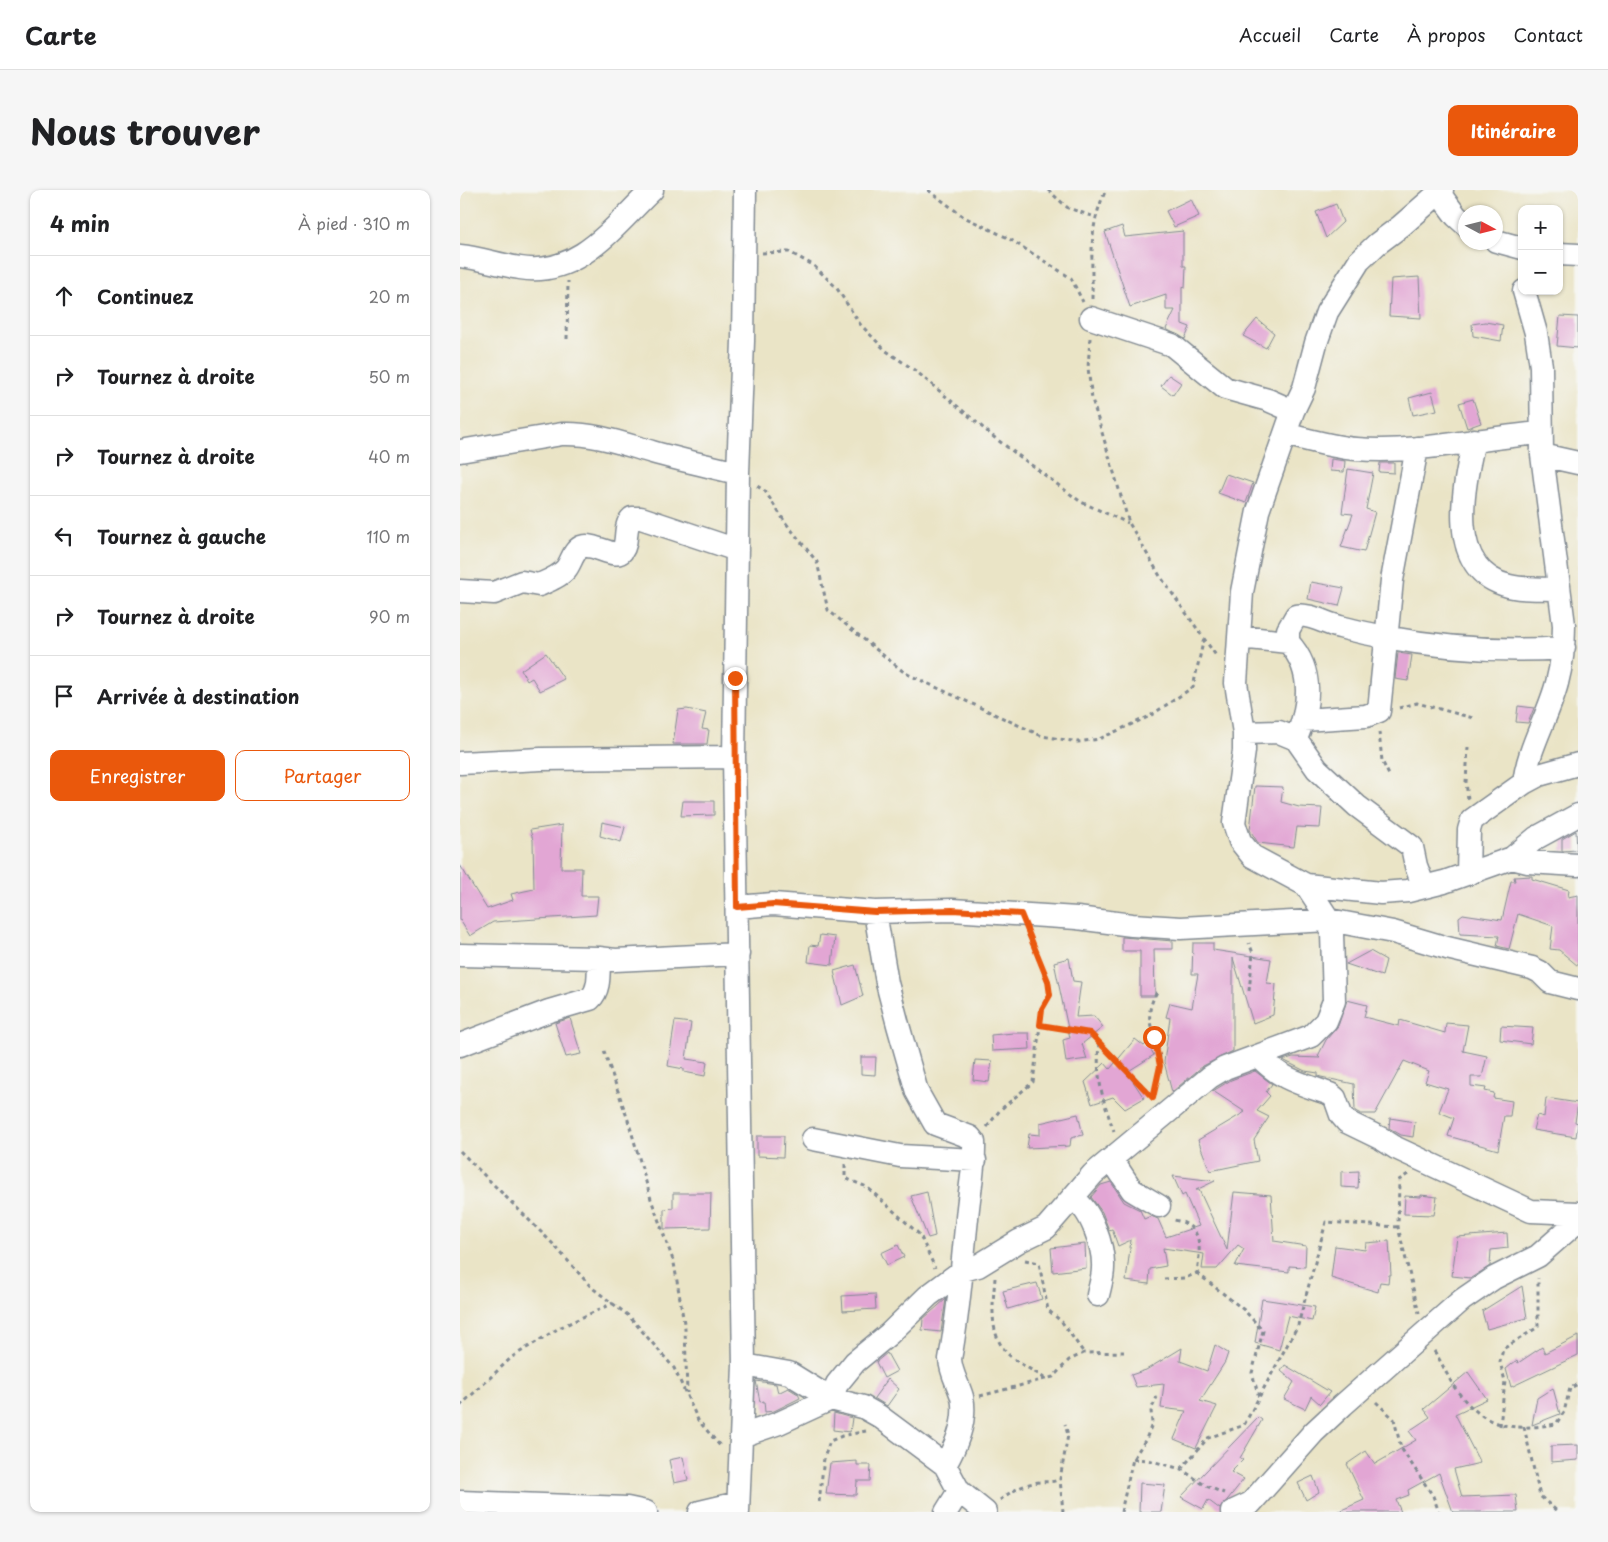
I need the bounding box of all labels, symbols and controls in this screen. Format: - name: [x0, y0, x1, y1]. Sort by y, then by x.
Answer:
- text: Carte: [25, 17, 97, 53]
- text: Accueil: [1239, 21, 1301, 48]
- text: Carte: [1329, 21, 1379, 48]
- text: À propos: [1407, 21, 1485, 48]
- text: Contact: [1513, 21, 1583, 48]
- text: Nous trouver: [30, 104, 260, 157]
- button: Itinéraire: [1448, 105, 1578, 156]
- north arrow: [1458, 205, 1503, 250]
- map controls: [1518, 205, 1563, 295]
- button: +: [1518, 205, 1563, 250]
- text: 4 min: [50, 207, 110, 239]
- text: À pied · 310 m: [298, 211, 410, 235]
- button: −: [1518, 250, 1563, 295]
- icon: ahead: [50, 282, 78, 310]
- text: Continuez: [97, 282, 194, 310]
- text: 20 m: [369, 284, 410, 308]
- icon: right: [50, 362, 78, 390]
- text: Tournez à droite: [97, 362, 255, 390]
- text: 50 m: [369, 364, 410, 388]
- icon: right: [50, 442, 78, 470]
- text: Tournez à droite: [97, 442, 255, 470]
- text: 40 m: [368, 444, 410, 468]
- icon: left: [50, 522, 78, 550]
- text: Tournez à gauche: [97, 522, 266, 550]
- text: 110 m: [367, 524, 410, 548]
- icon: right: [50, 602, 78, 630]
- text: Tournez à droite: [97, 602, 255, 630]
- text: 90 m: [369, 604, 410, 628]
- route end: [724, 667, 747, 690]
- icon: arrive: [50, 682, 78, 710]
- text: Arrivée à destination: [97, 682, 300, 710]
- button: Enregistrer: [50, 750, 225, 801]
- button: Partager: [235, 750, 410, 801]
- route start: [1143, 1026, 1166, 1049]

